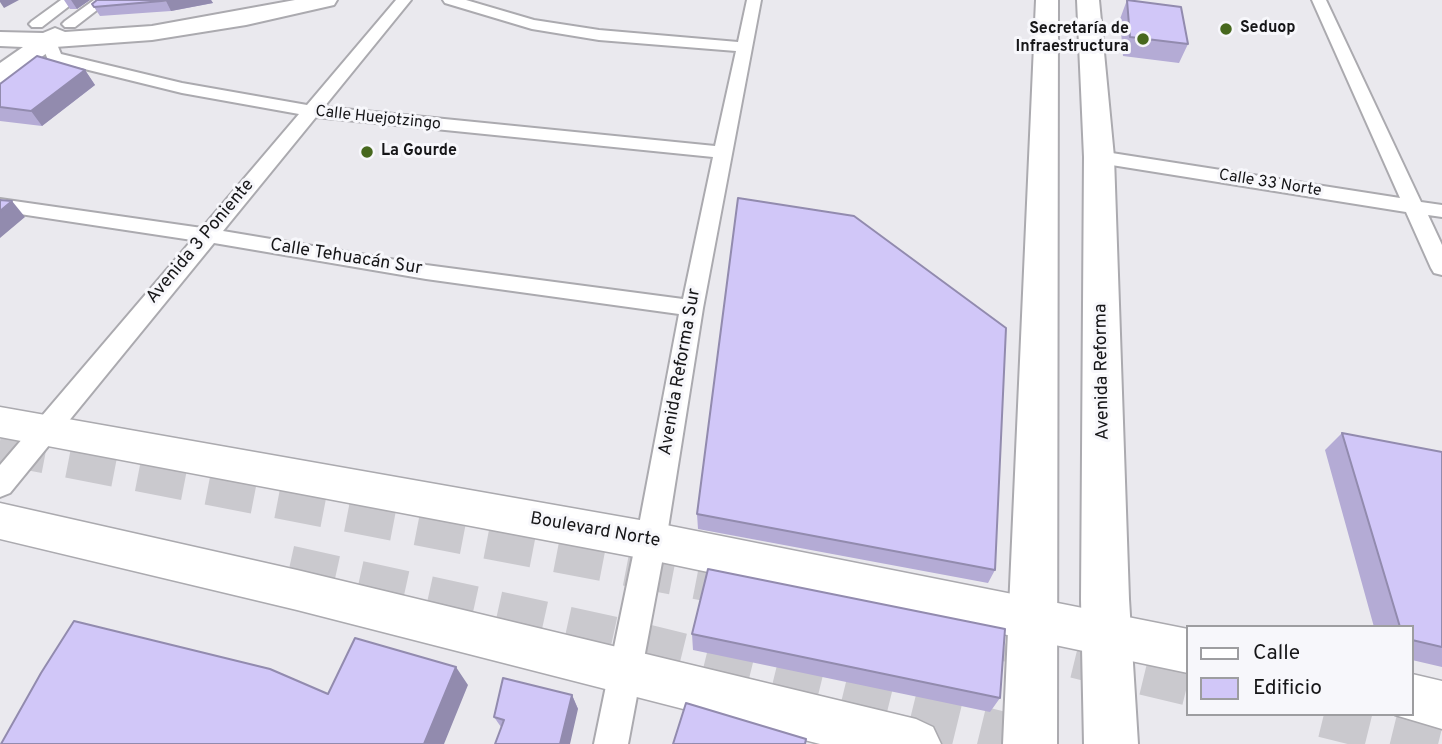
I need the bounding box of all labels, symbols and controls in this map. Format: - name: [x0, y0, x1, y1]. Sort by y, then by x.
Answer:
- place label: Seduop: [1240, 19, 1295, 39]
- place label: Secretaría de Infraestructura: [1016, 20, 1129, 58]
- marker: Seduop: [1218, 21, 1234, 37]
- marker: Secretaría de Infraestructura: [1135, 31, 1151, 47]
- street label: Calle Huejotzingo: [314, 103, 442, 135]
- place label: La Gourde: [381, 142, 457, 162]
- marker: La Gourde: [359, 144, 375, 160]
- street label: Calle 33 Norte: [1217, 166, 1323, 202]
- street label: Avenida 3 Poniente: [143, 175, 259, 309]
- street label: Calle Tehuacán Sur: [268, 235, 424, 281]
- street label: Avenida Reforma Sur: [656, 287, 706, 457]
- street label: Avenida Reforma: [1091, 303, 1115, 441]
- street label: Boulevard Norte: [528, 509, 662, 553]
- legend: [1186, 625, 1414, 716]
- text: Calle: [1253, 640, 1300, 667]
- text: Edificio: [1253, 675, 1322, 702]

